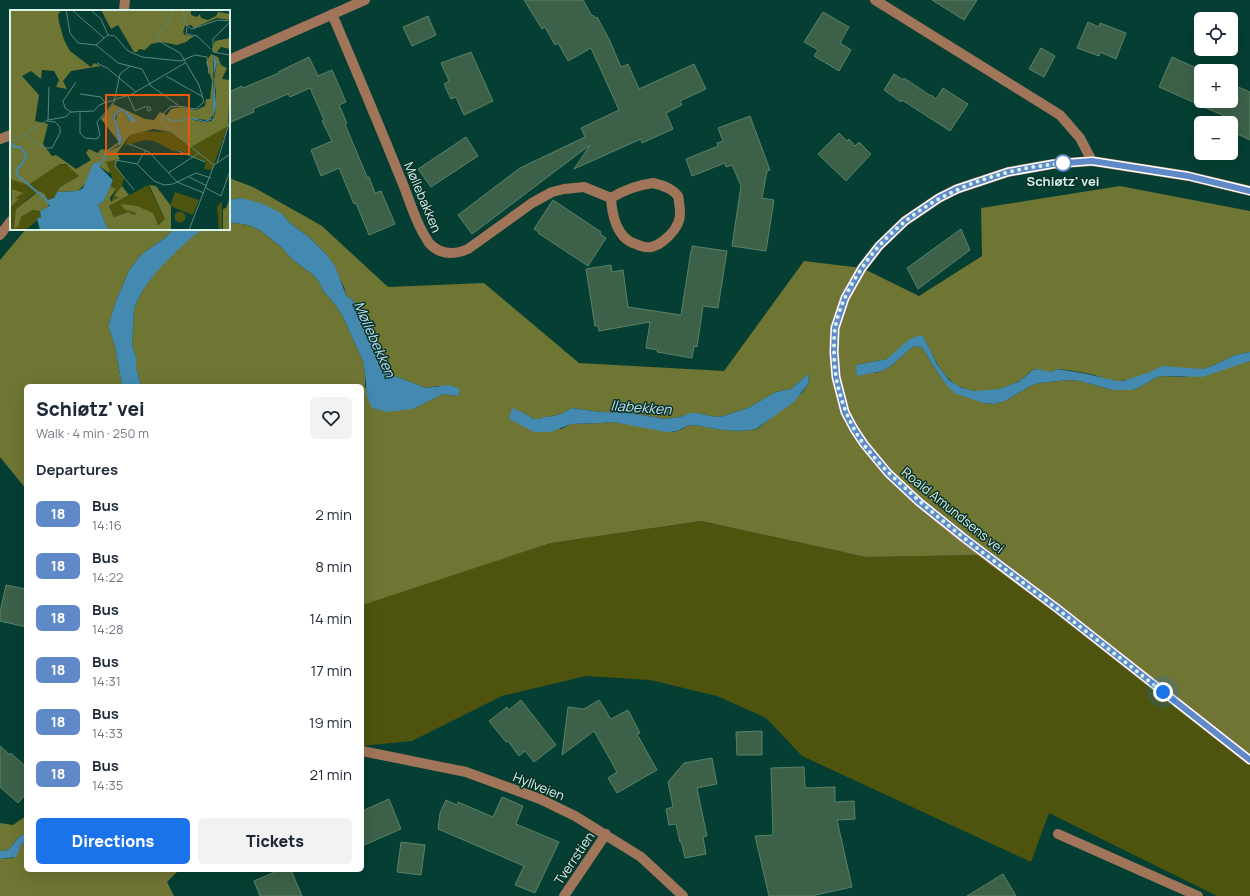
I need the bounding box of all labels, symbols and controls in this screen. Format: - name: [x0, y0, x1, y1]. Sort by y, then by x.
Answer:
- inset map: [10, 10, 230, 230]
- map controls: [1194, 12, 1238, 160]
- button: locate: [1194, 12, 1238, 56]
- button: +: [1194, 64, 1238, 108]
- button: −: [1194, 116, 1238, 160]
- marker: Schiøtz' vei: [1054, 154, 1072, 172]
- street label: Møllebakken: [400, 159, 446, 235]
- place label: Schiøtz' vei: [1027, 172, 1099, 190]
- water label: Møllebekken: [350, 298, 400, 381]
- water label: Ilabekken: [610, 395, 673, 419]
- text: Schiøtz' vei: [36, 396, 145, 422]
- button: heart: [310, 397, 352, 439]
- text: Walk · 4 min · 250 m: [36, 424, 149, 442]
- text: Departures: [36, 459, 118, 480]
- street label: Roald Amundsens vei: [898, 463, 1008, 557]
- text: Bus: [92, 495, 119, 516]
- text: 18: [51, 504, 65, 523]
- text: 2 min: [315, 504, 352, 525]
- text: 14:16: [92, 516, 122, 534]
- text: Bus: [92, 547, 119, 568]
- text: 18: [51, 556, 65, 575]
- text: 8 min: [315, 556, 352, 577]
- text: 14:22: [92, 568, 123, 586]
- text: Bus: [92, 599, 119, 620]
- text: 18: [51, 608, 65, 627]
- text: 14 min: [309, 608, 352, 629]
- text: 14:28: [92, 620, 124, 638]
- text: Bus: [92, 651, 119, 672]
- text: 18: [51, 660, 65, 679]
- text: 17 min: [310, 660, 352, 681]
- text: 14:31: [92, 672, 121, 690]
- your location: [1153, 682, 1173, 702]
- text: Bus: [92, 703, 119, 724]
- text: 18: [51, 712, 65, 731]
- text: 19 min: [309, 712, 352, 733]
- text: 14:33: [92, 724, 123, 742]
- text: Bus: [92, 755, 119, 776]
- text: 18: [51, 764, 65, 783]
- text: 21 min: [309, 764, 352, 785]
- street label: Hyllveien: [511, 768, 567, 804]
- text: 14:35: [92, 776, 123, 794]
- button: Directions: [36, 818, 190, 864]
- button: Tickets: [198, 818, 352, 864]
- street label: Tverrstien: [550, 828, 598, 888]

